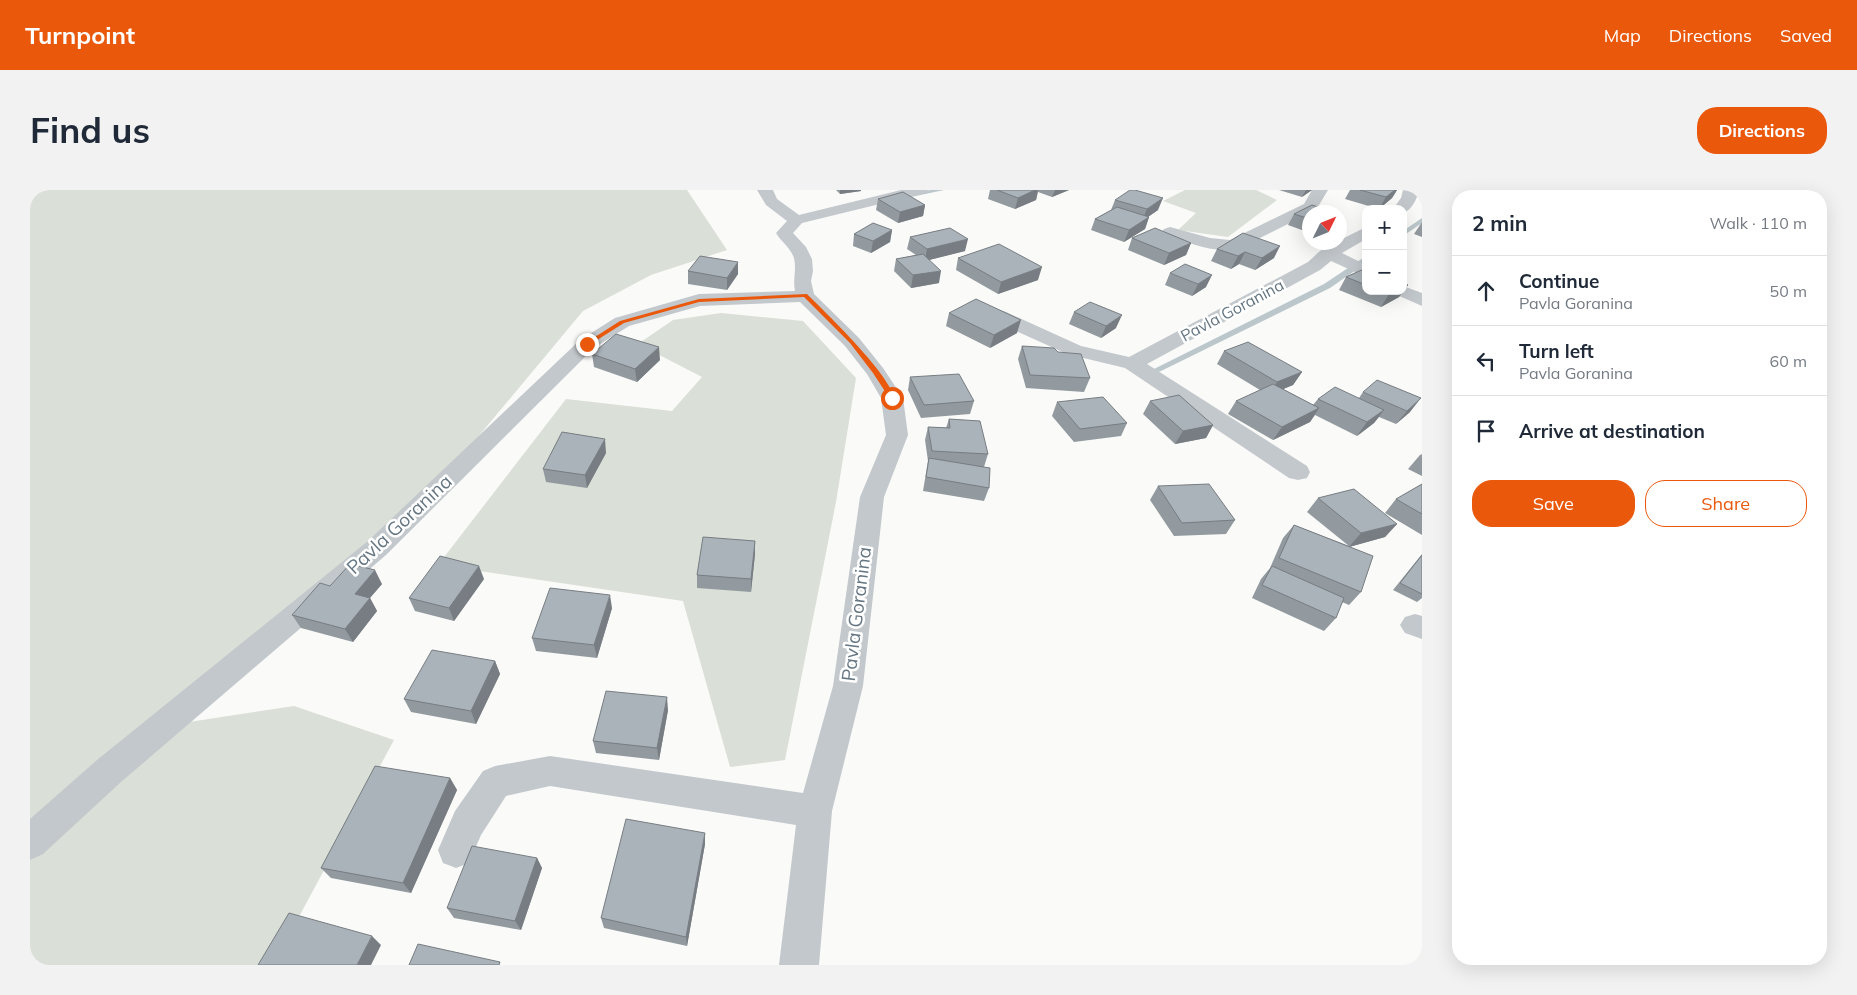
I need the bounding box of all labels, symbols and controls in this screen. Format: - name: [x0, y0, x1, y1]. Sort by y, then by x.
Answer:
- text: Turnpoint: [25, 20, 135, 50]
- text: Map: [1604, 24, 1641, 47]
- text: Directions: [1669, 24, 1752, 47]
- text: Saved: [1780, 24, 1832, 47]
- button: Directions: [1697, 107, 1827, 154]
- text: Find us: [30, 108, 150, 152]
- north arrow: [1302, 205, 1347, 250]
- map controls: [1362, 205, 1407, 295]
- button: +: [1362, 205, 1407, 250]
- text: 2 min: [1472, 210, 1527, 236]
- text: Walk · 110 m: [1709, 213, 1807, 233]
- button: −: [1362, 250, 1407, 295]
- text: Continue: [1519, 269, 1599, 293]
- street label: Pavla Goranina: [1177, 274, 1287, 346]
- icon: ahead: [1472, 277, 1500, 305]
- text: 50 m: [1770, 281, 1807, 301]
- text: Pavla Goranina: [1519, 293, 1633, 313]
- route end: [576, 333, 599, 356]
- text: Turn left: [1519, 339, 1594, 363]
- icon: left: [1472, 347, 1500, 375]
- text: 60 m: [1770, 351, 1807, 371]
- text: Pavla Goranina: [1519, 363, 1633, 383]
- route start: [881, 387, 904, 410]
- icon: arrive: [1472, 417, 1500, 445]
- text: Arrive at destination: [1519, 419, 1705, 443]
- street label: Pavla Goranina: [341, 469, 457, 579]
- button: Save: [1472, 480, 1635, 527]
- button: Share: [1645, 480, 1807, 527]
- street label: Pavla Goranina: [836, 545, 876, 683]

